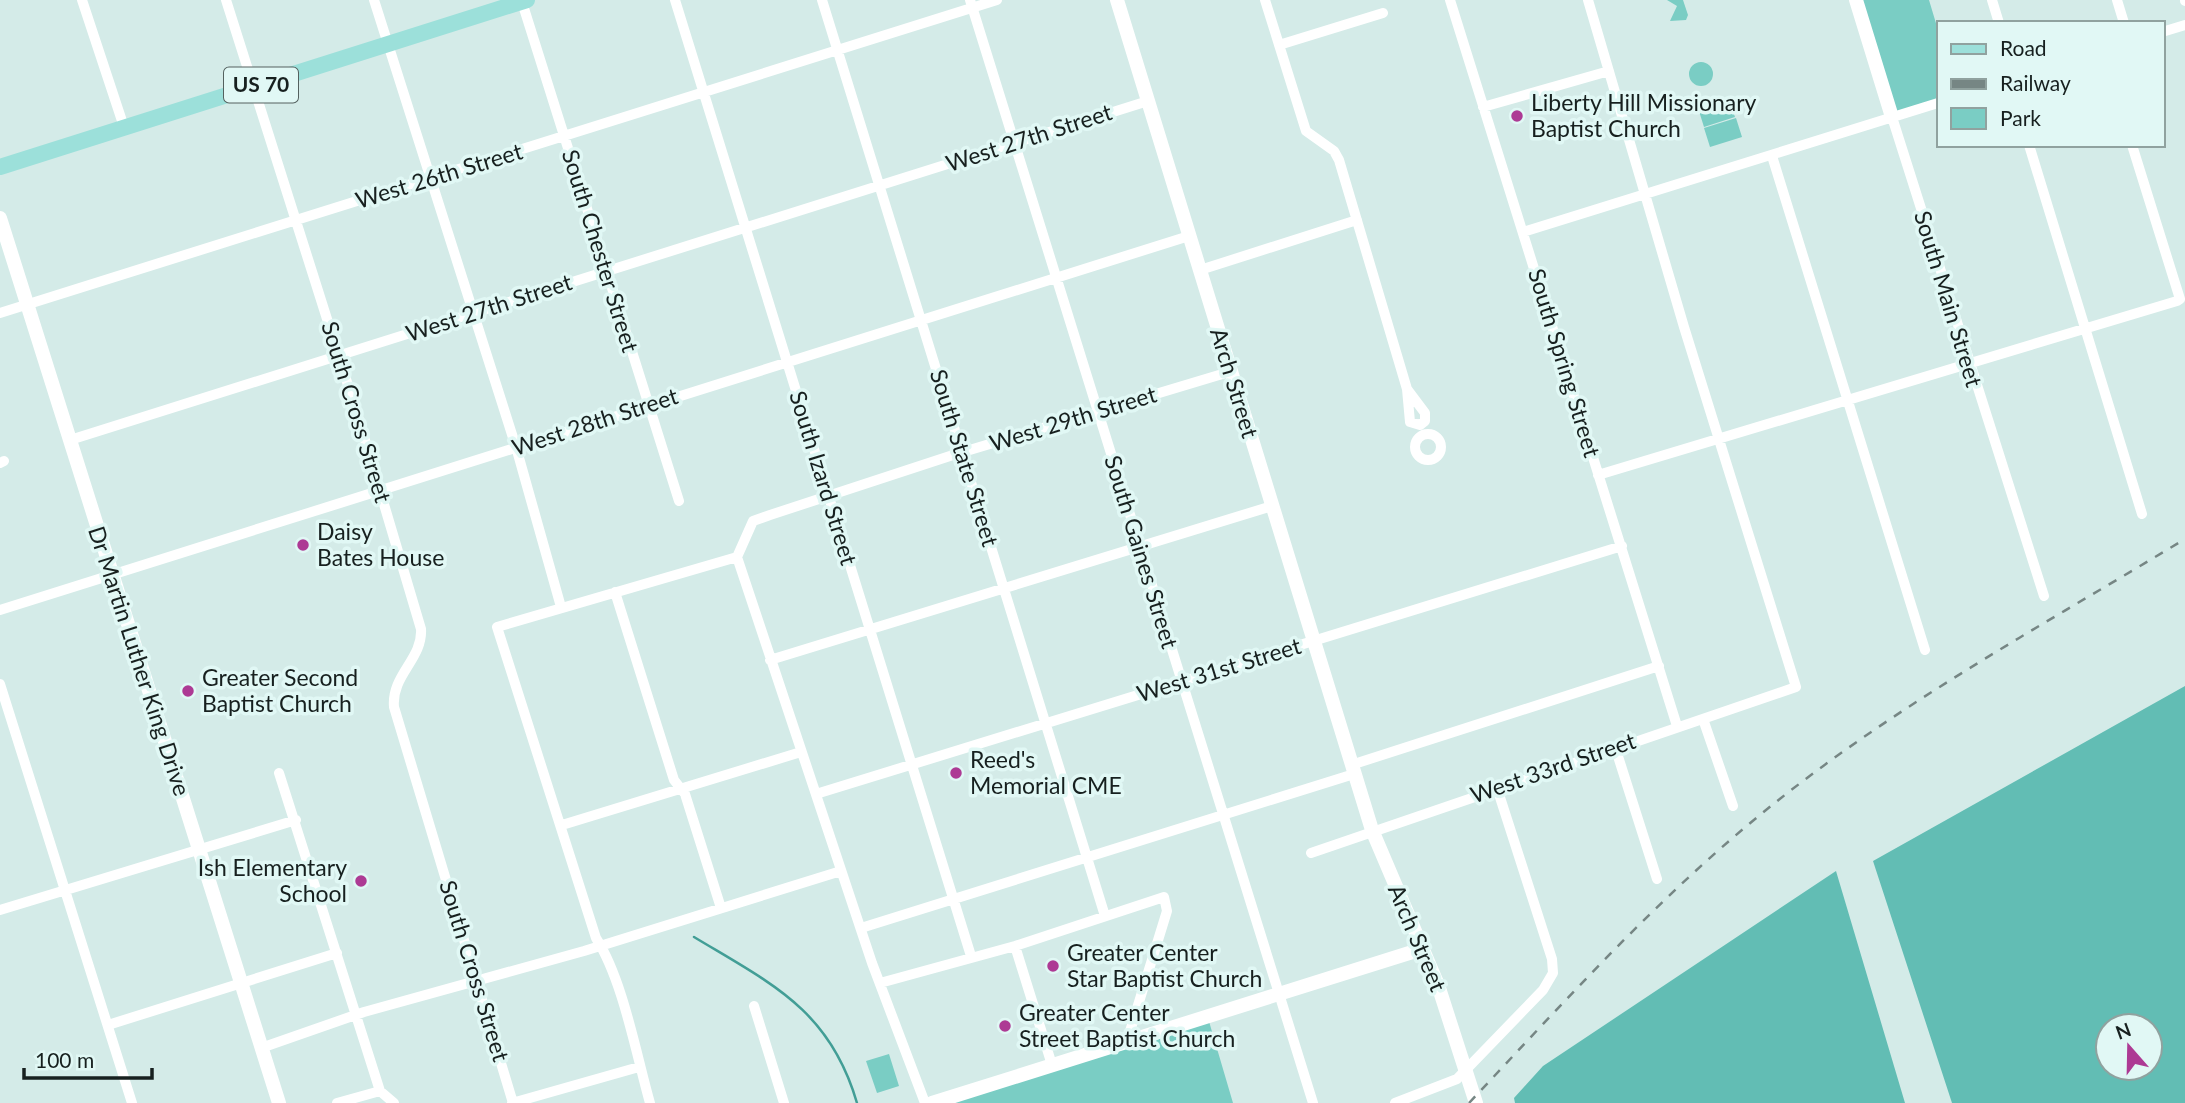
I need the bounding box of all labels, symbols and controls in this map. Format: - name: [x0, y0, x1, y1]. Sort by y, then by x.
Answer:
- legend: [1937, 21, 2164, 147]
- text: Road: [2000, 35, 2047, 60]
- road number: US 70: [224, 68, 298, 102]
- text: Railway: [2000, 70, 2071, 95]
- place label: Liberty Hill Missionary Baptist Church: [1531, 88, 1757, 142]
- street label: West 27th Street: [942, 97, 1116, 177]
- text: Park: [2000, 105, 2041, 130]
- marker: Liberty Hill Missionary Baptist Church: [1509, 108, 1525, 124]
- street label: West 26th Street: [352, 136, 526, 214]
- street label: South Chester Street: [557, 146, 645, 356]
- street label: South Main Street: [1909, 207, 1989, 391]
- street label: South Spring Street: [1523, 265, 1607, 461]
- street label: West 27th Street: [402, 267, 576, 347]
- street label: South Cross Street: [316, 318, 398, 506]
- street label: Arch Street: [1205, 324, 1265, 442]
- street label: South State Street: [925, 366, 1005, 550]
- street label: West 29th Street: [986, 379, 1160, 457]
- street label: West 28th Street: [508, 381, 682, 461]
- street label: South Izard Street: [784, 387, 864, 569]
- street label: South Gaines Street: [1099, 452, 1185, 652]
- place label: Daisy Bates House: [317, 517, 444, 571]
- street label: Dr Martin Luther King Drive: [83, 522, 197, 799]
- marker: Daisy Bates House: [295, 537, 311, 553]
- street label: West 31st Street: [1133, 631, 1305, 707]
- place label: Greater Second Baptist Church: [202, 663, 358, 717]
- marker: Greater Second Baptist Church: [180, 683, 196, 699]
- street label: West 33rd Street: [1466, 725, 1640, 808]
- place label: Reed's Memorial CME: [970, 745, 1122, 799]
- marker: Reed's Memorial CME: [948, 765, 964, 781]
- place label: Ish Elementary School: [198, 853, 347, 907]
- marker: Ish Elementary School: [353, 873, 369, 889]
- street label: South Cross Street: [434, 877, 516, 1065]
- street label: Arch Street: [1383, 880, 1453, 996]
- place label: Greater Center Star Baptist Church: [1067, 938, 1262, 992]
- marker: Greater Center Star Baptist Church: [1045, 958, 1061, 974]
- place label: Greater Center Street Baptist Church: [1019, 998, 1235, 1052]
- north arrow: [2094, 1012, 2164, 1082]
- text: N: [2112, 1017, 2134, 1044]
- marker: Greater Center Street Baptist Church: [997, 1018, 1013, 1034]
- scale bar: [24, 1036, 152, 1080]
- text: 100 m: [35, 1047, 94, 1072]

